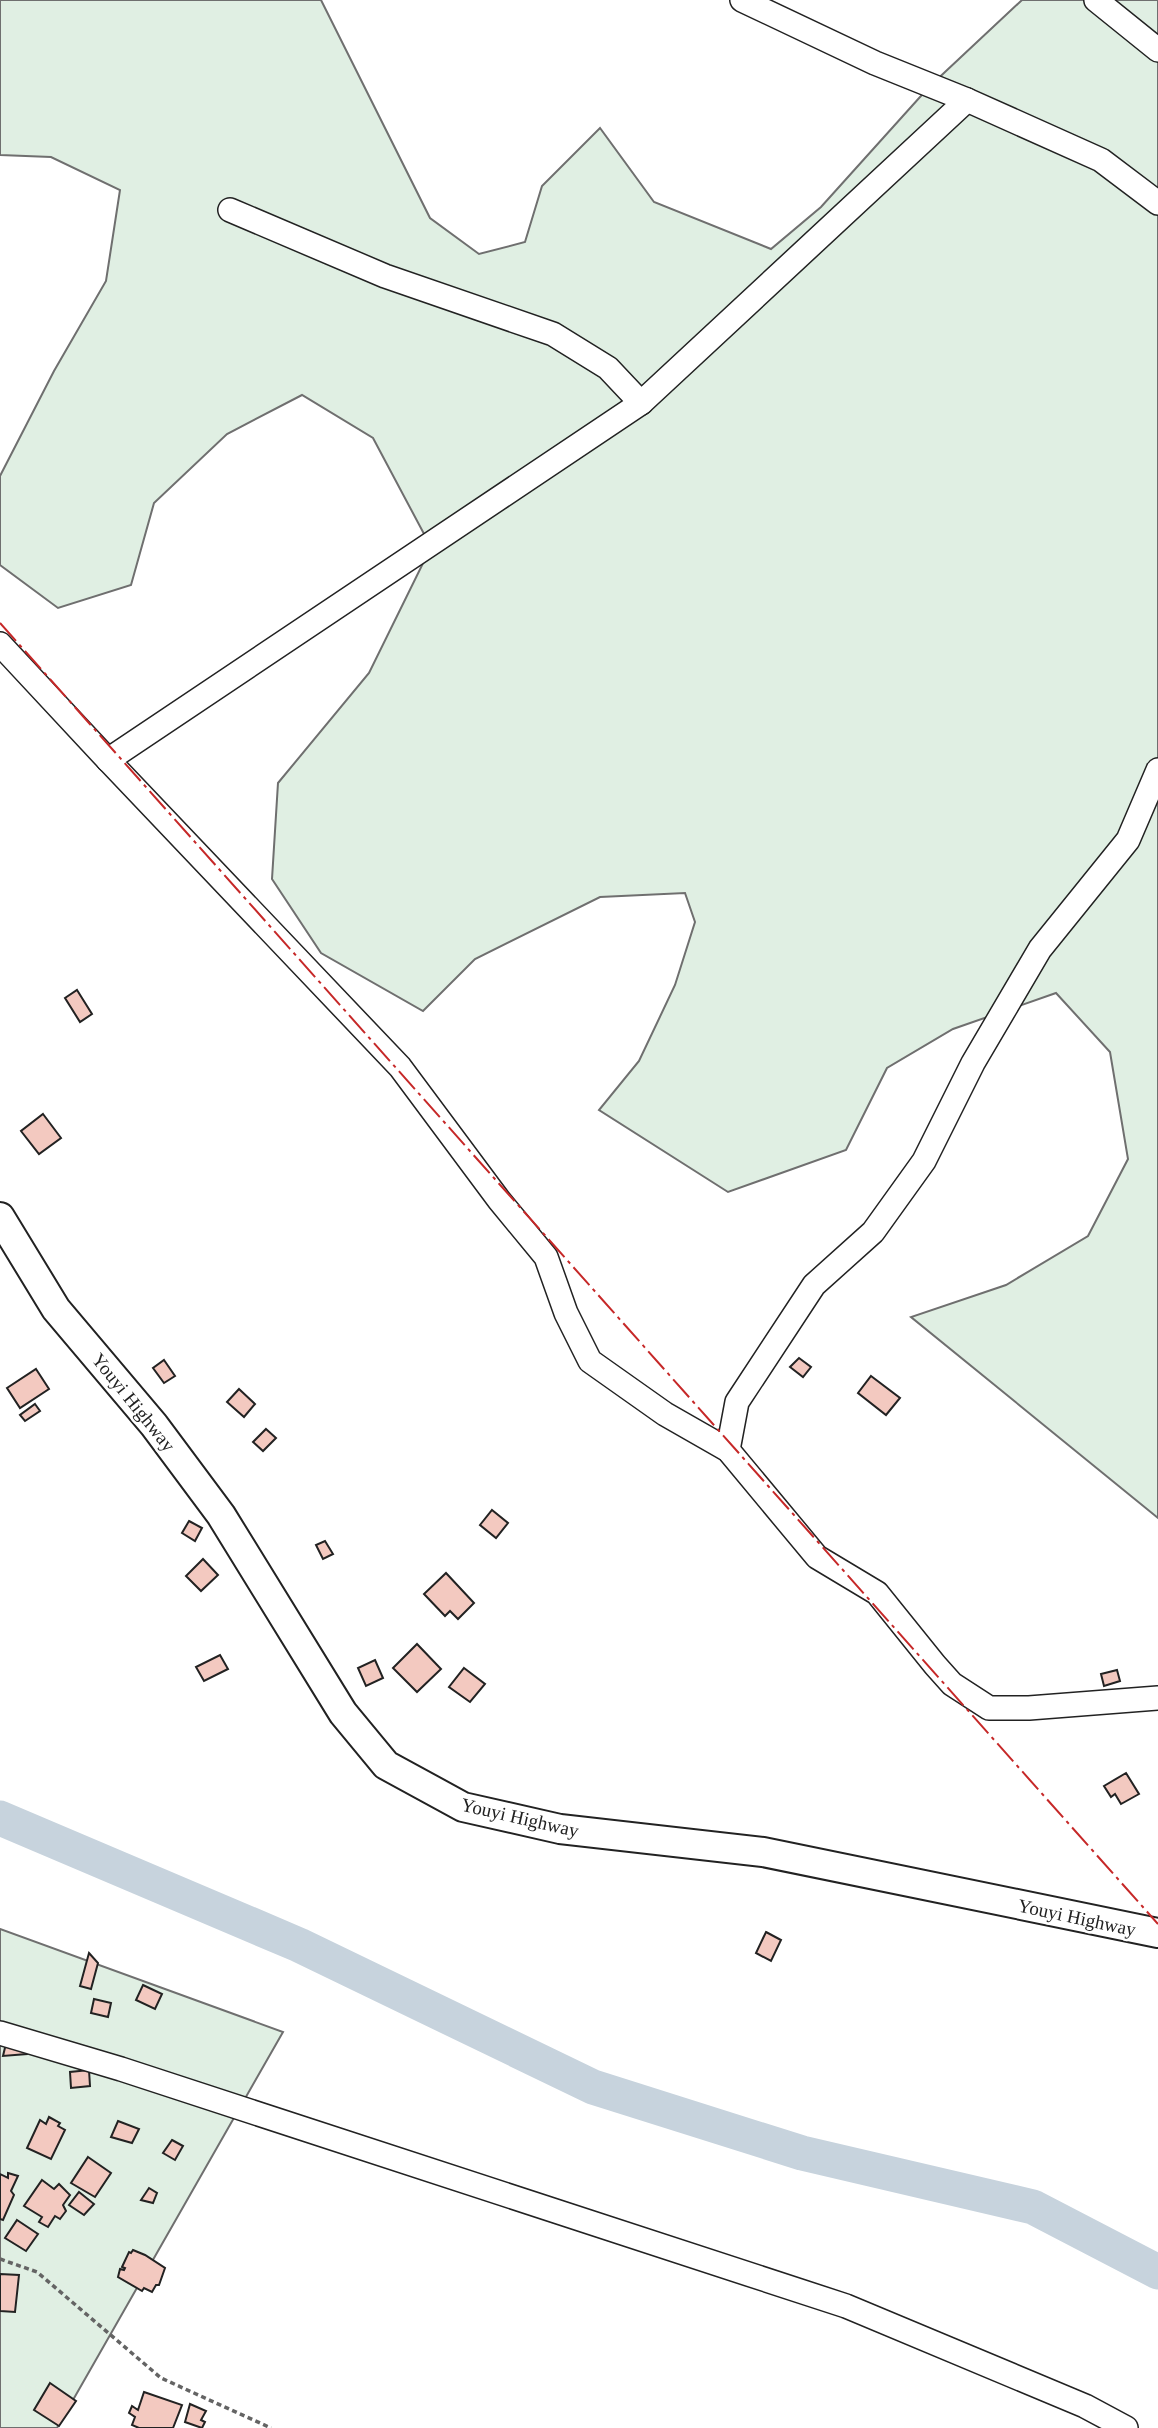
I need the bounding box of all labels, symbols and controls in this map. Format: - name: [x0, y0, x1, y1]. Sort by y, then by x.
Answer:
- street label: Youyi Highway: [88, 1349, 180, 1456]
- street label: Youyi Highway: [459, 1794, 581, 1841]
- street label: Youyi Highway: [1016, 1895, 1138, 1940]

